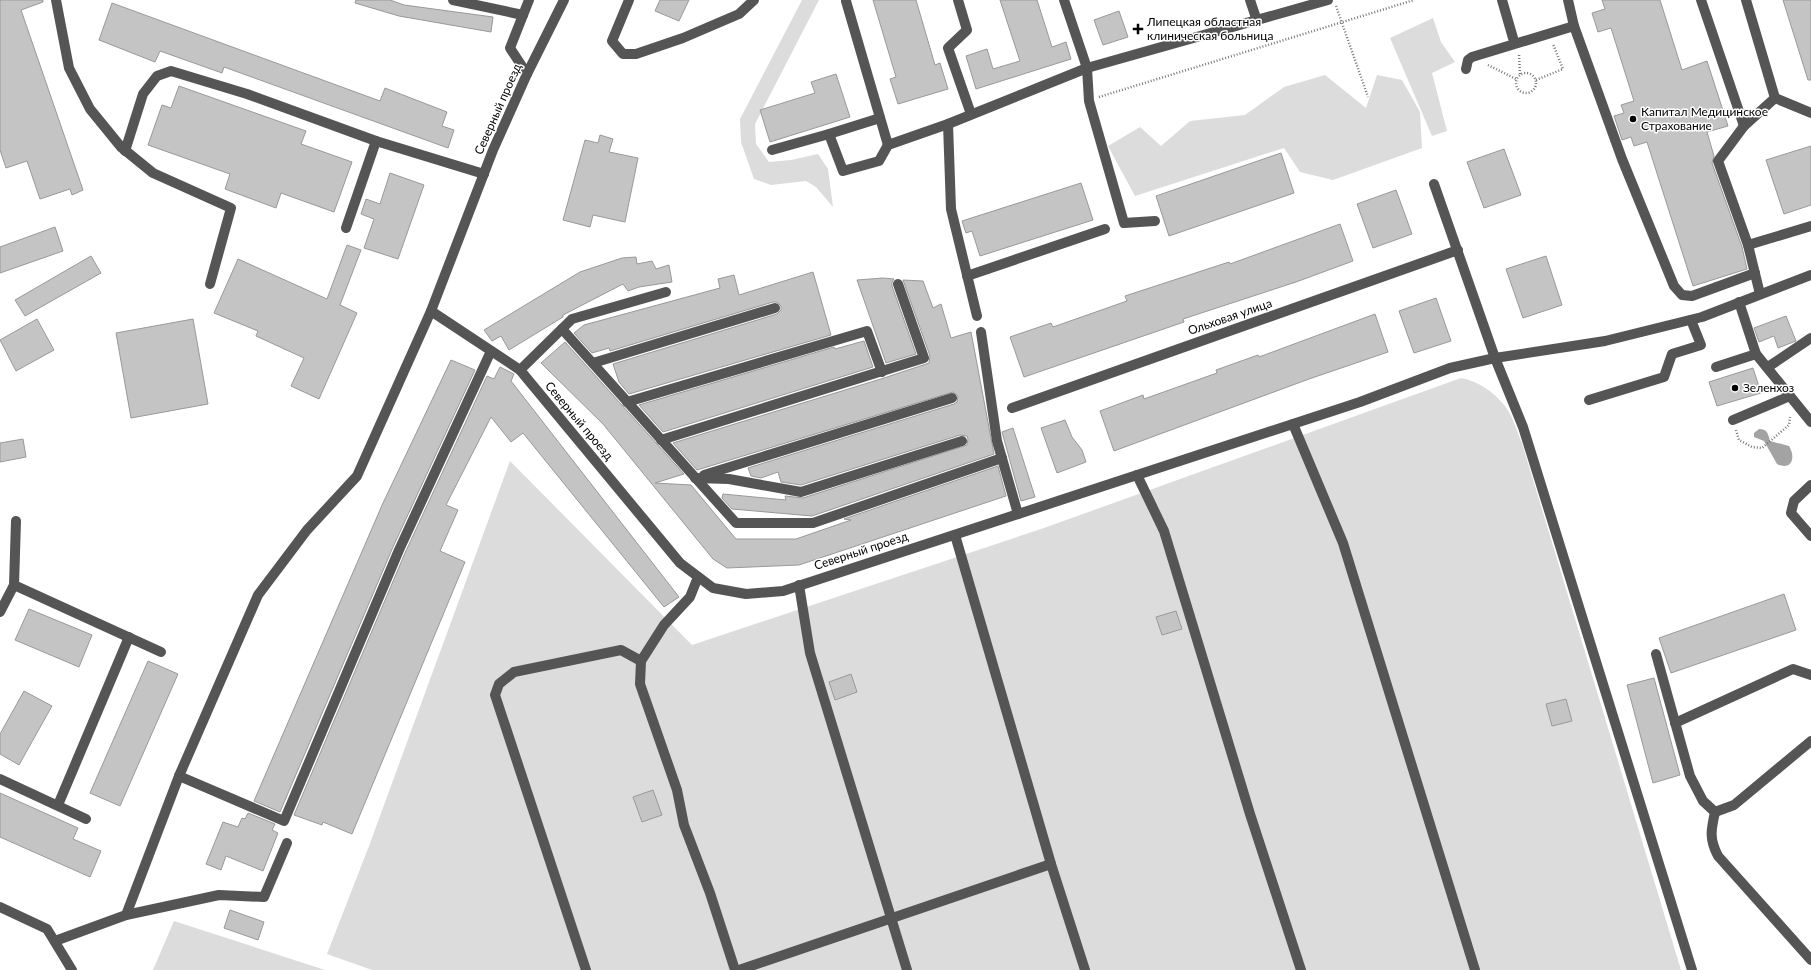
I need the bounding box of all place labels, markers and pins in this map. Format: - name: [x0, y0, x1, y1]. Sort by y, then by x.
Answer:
- place label: Липецкая областная клиническая больница: [1146, 14, 1274, 43]
- marker: Липецкая областная клиническая больница: [1132, 23, 1144, 35]
- place label: Капитал Медицинское Страхование: [1641, 104, 1768, 133]
- marker: Капитал Медицинское Страхование: [1628, 114, 1638, 124]
- place label: Зеленхоз: [1743, 380, 1794, 395]
- marker: Зеленхоз: [1730, 383, 1740, 393]

